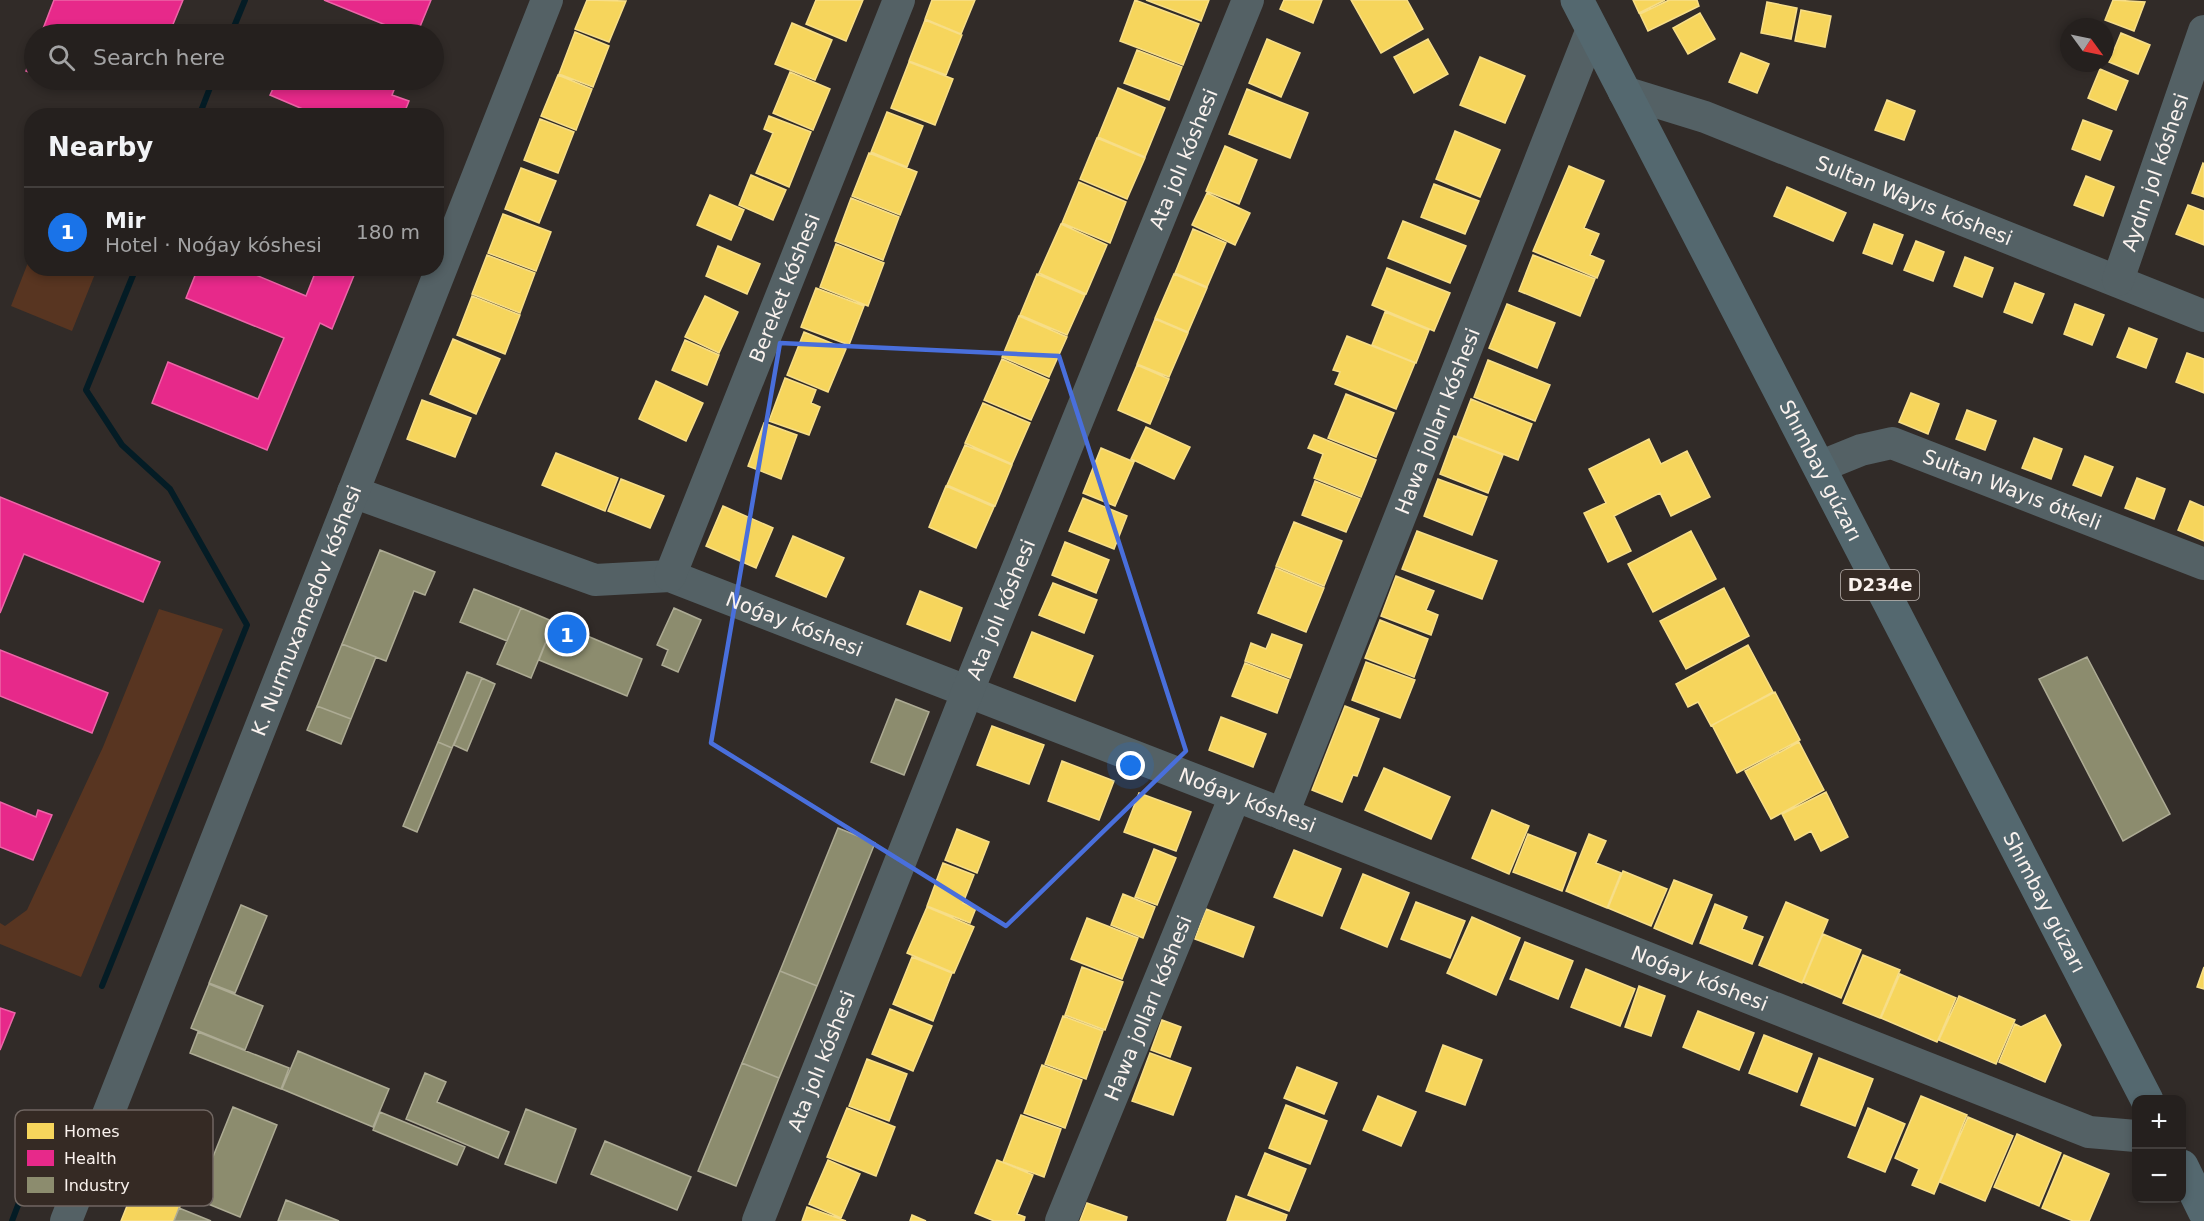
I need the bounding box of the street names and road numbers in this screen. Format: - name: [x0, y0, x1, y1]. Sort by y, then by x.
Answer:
- street label: Ata jolı kóshesi: [1144, 85, 1223, 233]
- street label: Aydın jol kóshesi: [2117, 90, 2194, 254]
- street label: Sultan Wayıs kóshesi: [1812, 150, 2016, 250]
- street label: Bereket kóshesi: [744, 210, 825, 366]
- street label: Hawa jolları kóshesi: [1390, 325, 1485, 518]
- street label: Shımbay gúzarı: [1774, 396, 1867, 545]
- street label: Sultan Wayıs ótkeli: [1920, 444, 2105, 535]
- street label: K. Nurmuxamedov kóshesi: [246, 482, 367, 739]
- street label: Ata jolı kóshesi: [962, 536, 1040, 683]
- road number: D234e: [1841, 570, 1919, 600]
- street label: Noǵay kóshesi: [722, 587, 866, 662]
- street label: Noǵay kóshesi: [1176, 763, 1319, 838]
- street label: Shımbay gúzarı: [1998, 828, 2091, 977]
- street label: Hawa jolları kóshesi: [1099, 912, 1197, 1104]
- street label: Noǵay kóshesi: [1628, 941, 1771, 1016]
- street label: Ata jolı kóshesi: [783, 987, 860, 1135]

